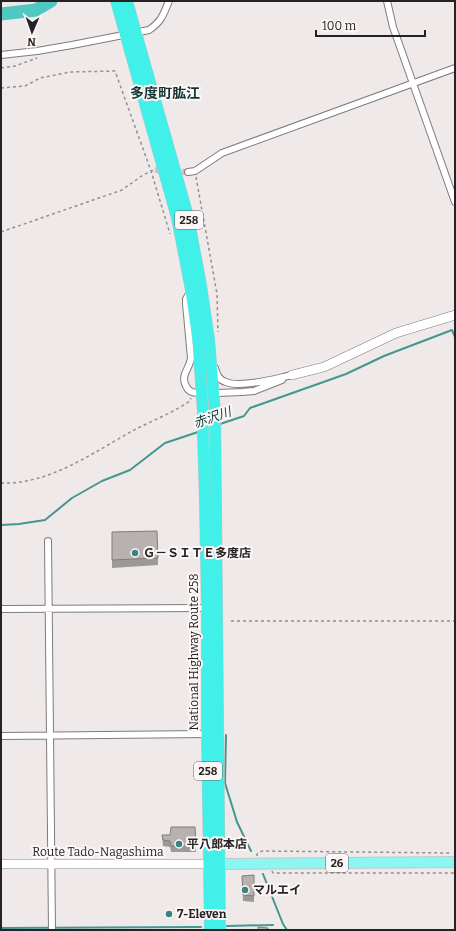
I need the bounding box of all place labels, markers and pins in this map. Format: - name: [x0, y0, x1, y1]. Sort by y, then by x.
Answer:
- place label: Ｇ－ＳＩＴＥ多度店: [143, 546, 251, 560]
- marker: Ｇ－ＳＩＴＥ多度店: [130, 548, 140, 558]
- place label: 平八郎本店: [187, 837, 247, 851]
- marker: 平八郎本店: [174, 839, 184, 849]
- place label: マルエイ: [253, 883, 301, 897]
- marker: マルエイ: [240, 885, 250, 895]
- place label: 7-Eleven: [177, 907, 227, 921]
- marker: 7-Eleven: [164, 909, 174, 919]

